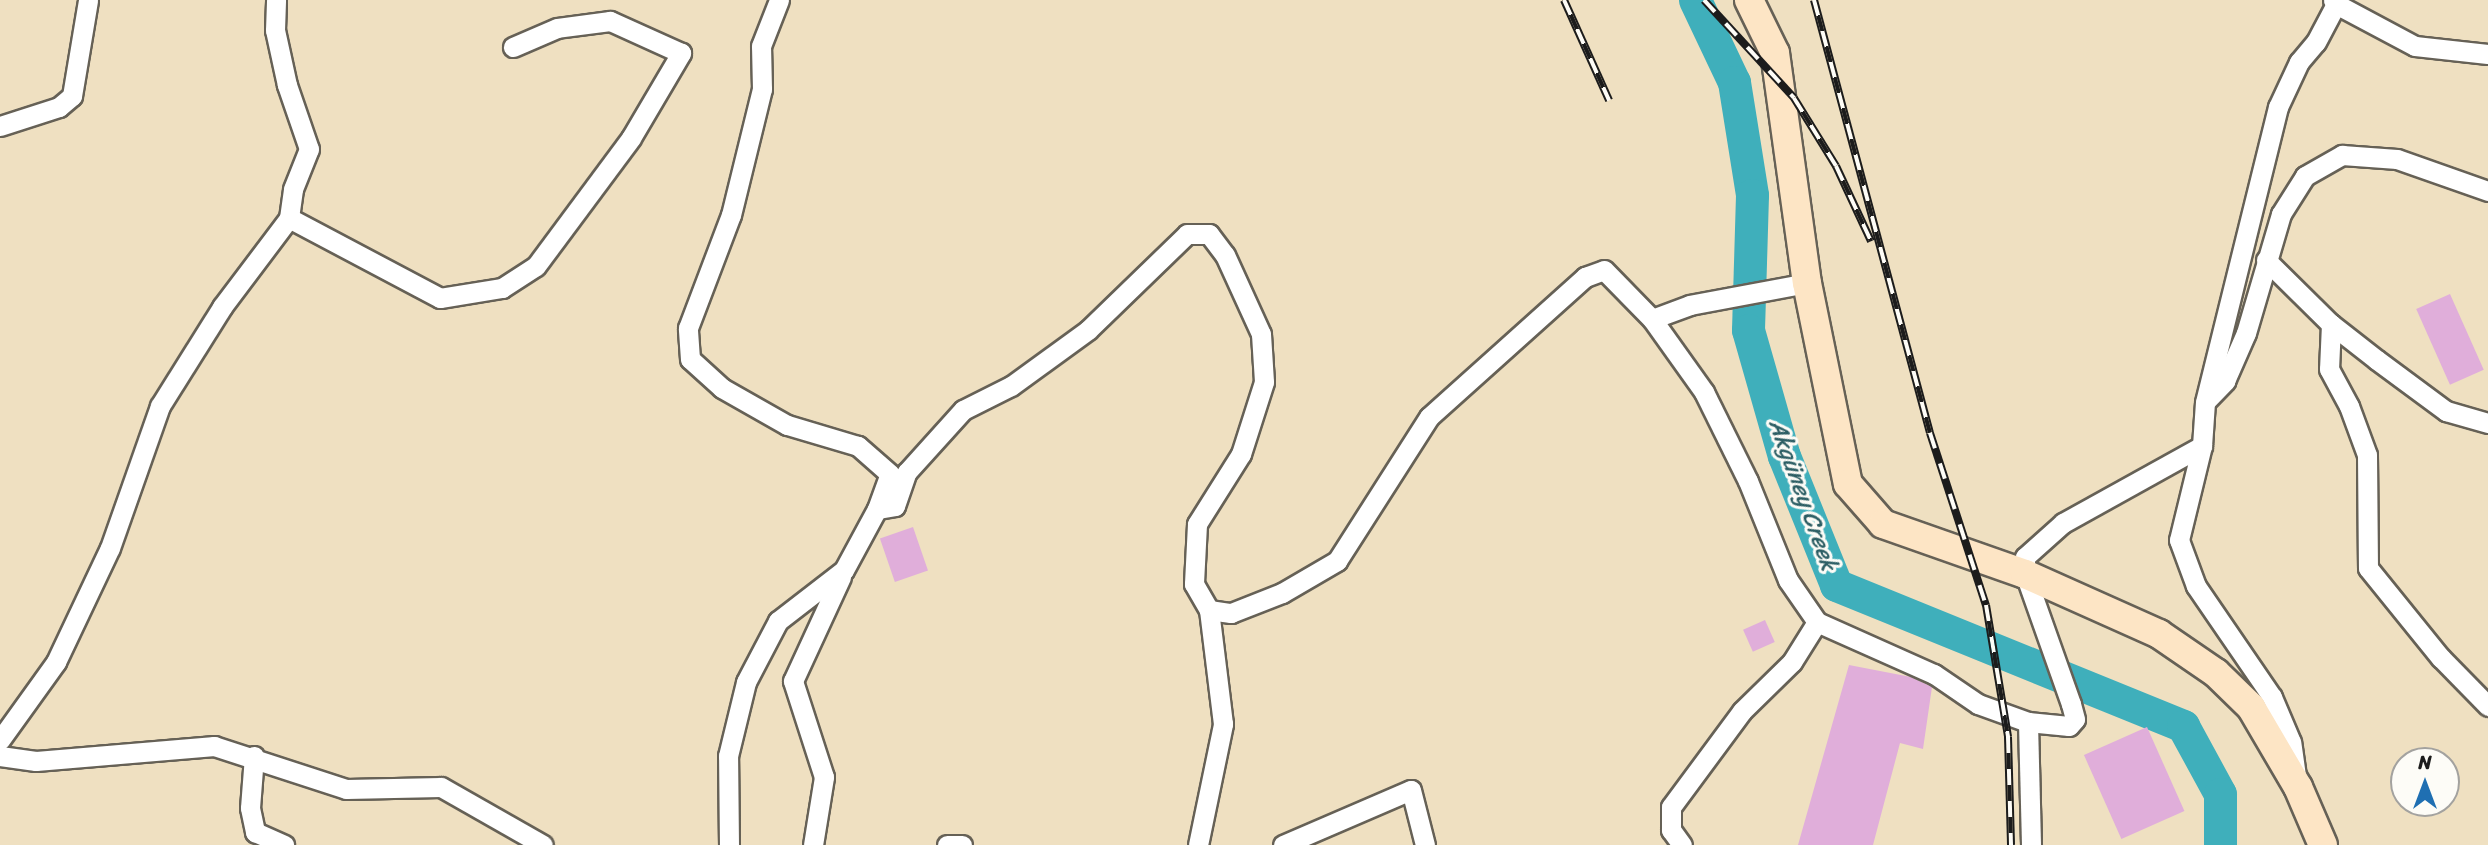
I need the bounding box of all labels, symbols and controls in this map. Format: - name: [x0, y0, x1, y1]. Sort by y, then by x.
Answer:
- water label: Akgüney Creek: [1762, 415, 1844, 575]
- text: N: [2418, 746, 2432, 779]
- north arrow: [2390, 747, 2460, 817]

